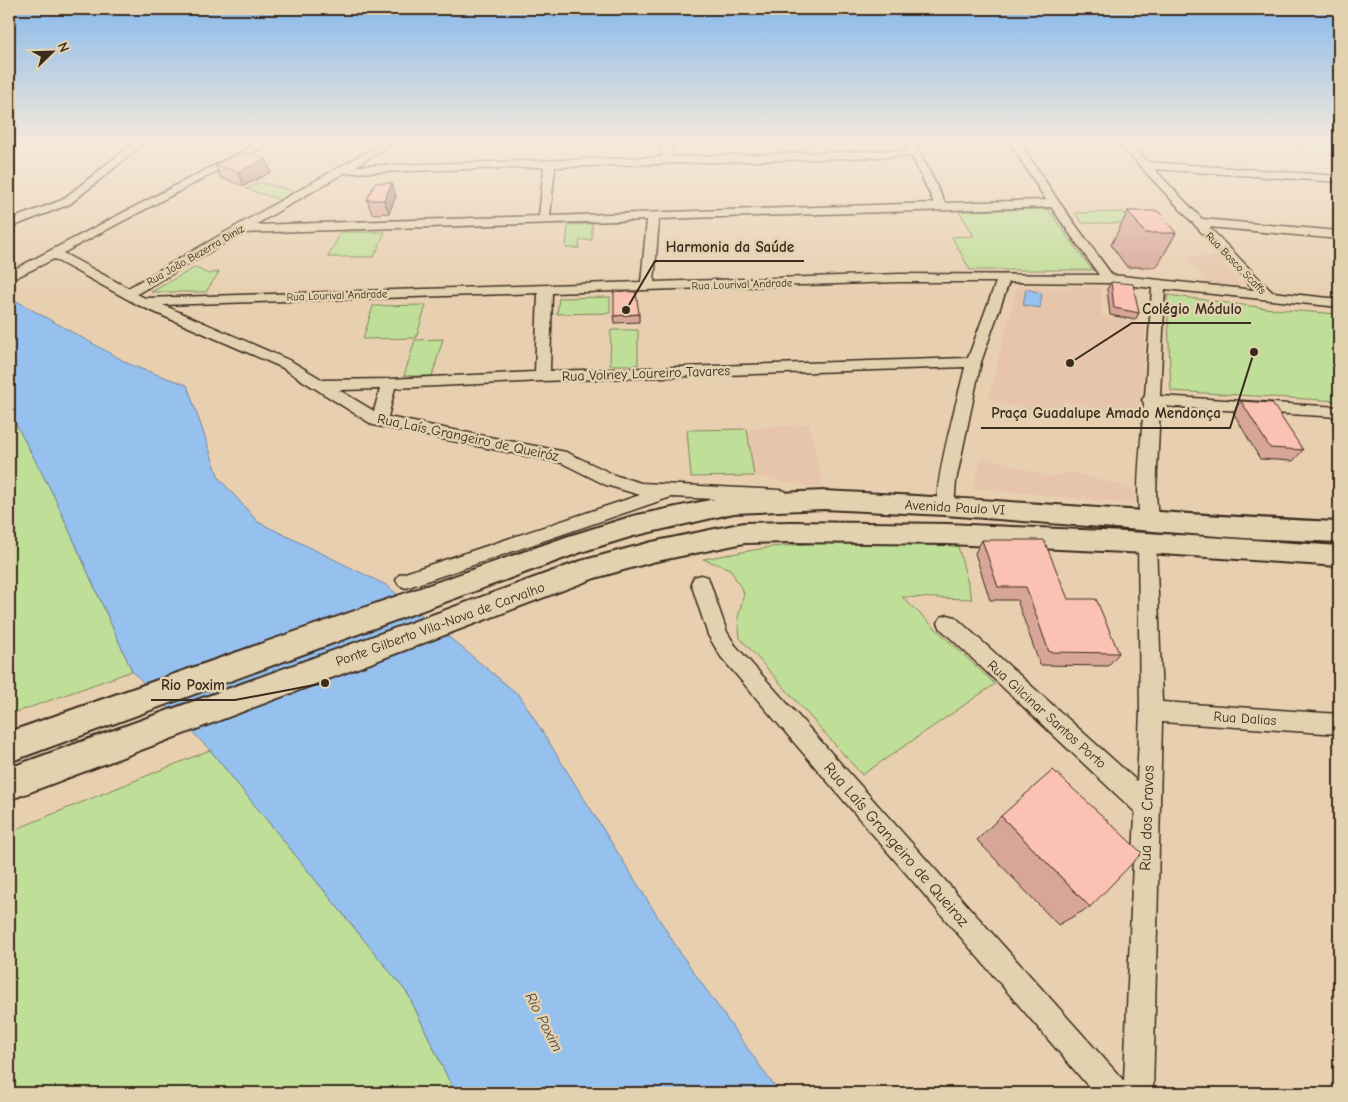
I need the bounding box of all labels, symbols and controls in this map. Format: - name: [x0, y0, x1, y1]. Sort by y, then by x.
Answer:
- north arrow: [28, 28, 78, 78]
- text: N: [54, 40, 73, 55]
- street label: Rua João Bezerra Diniz: [144, 222, 247, 289]
- street label: Rua Bosco Scaffs: [1203, 230, 1269, 297]
- callout: Harmonia da Saúde: [655, 231, 804, 261]
- text: Harmonia da Saúde: [666, 238, 794, 256]
- street label: Rua Lourival Andrade: [691, 276, 793, 293]
- street label: Rua Lourival Andrade: [286, 287, 388, 304]
- callout: Colégio Módulo: [1132, 293, 1251, 323]
- text: Colégio Módulo: [1142, 300, 1242, 318]
- street label: Rua Volney Loureiro Tavares: [561, 362, 731, 385]
- callout: Praça Guadalupe Amado Mendonça: [981, 398, 1230, 428]
- text: Praça Guadalupe Amado Mendonça: [991, 404, 1221, 422]
- street label: Rua Laís Grangeiro de Queiróz: [376, 410, 560, 465]
- street label: Avenida Paulo VI: [904, 496, 1006, 519]
- street label: Ponte Gilberto Vila-Nova de Carvalho: [333, 579, 547, 670]
- street label: Rua Gilcinar Santos Porto: [984, 656, 1110, 772]
- callout: Rio Poxim: [151, 670, 235, 700]
- text: Rio Poxim: [161, 676, 225, 694]
- street label: Rua Dalias: [1213, 708, 1277, 729]
- street label: Rua Laís Grangeiro de Queiroz: [820, 759, 972, 930]
- street label: Rua dos Cravos: [1136, 765, 1158, 871]
- water label: Rio Poxim: [521, 989, 567, 1055]

